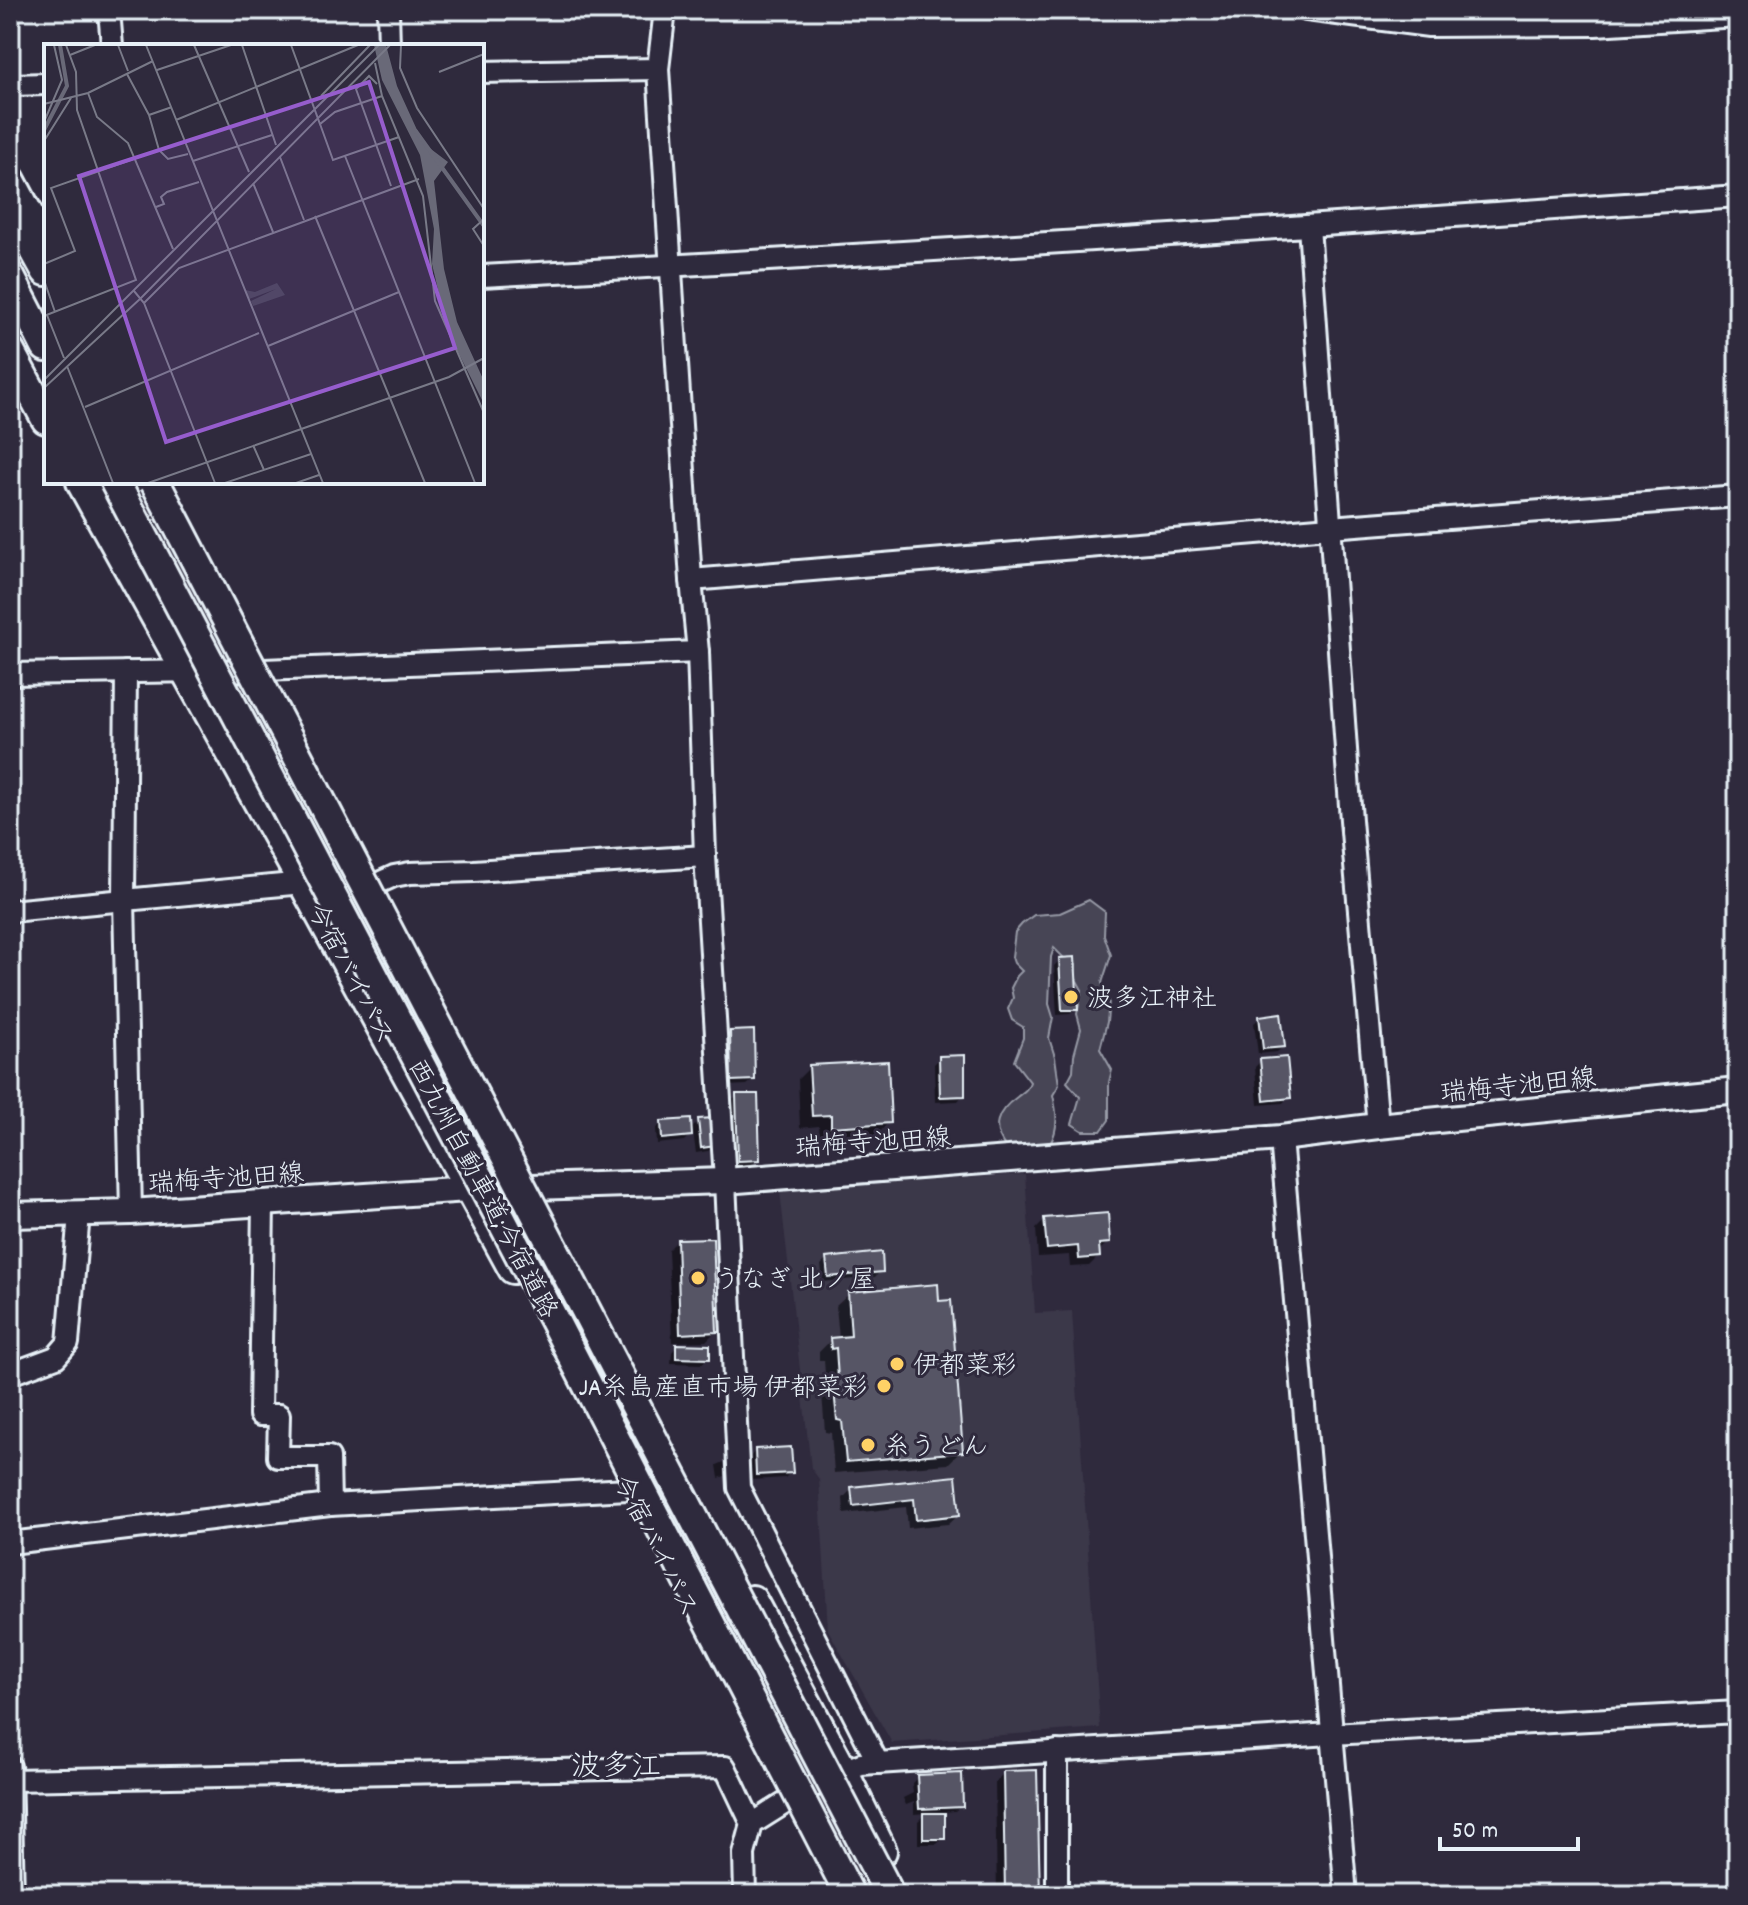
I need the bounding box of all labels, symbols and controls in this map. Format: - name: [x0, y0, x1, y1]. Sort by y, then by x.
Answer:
- inset map: [44, 44, 484, 484]
- street label: 今宿バイパス: [296, 897, 402, 1052]
- place label: 波多江神社: [1087, 982, 1217, 1019]
- marker: 波多江神社: [1062, 988, 1080, 1006]
- street label: 西九州自動車道;今宿道路: [396, 1053, 565, 1326]
- street label: 瑞梅寺池田線: [1439, 1061, 1598, 1114]
- street label: 瑞梅寺池田線: [794, 1121, 952, 1168]
- street label: 瑞梅寺池田線: [147, 1157, 305, 1204]
- place label: うなぎ 北ノ屋: [714, 1263, 876, 1300]
- marker: うなぎ 北ノ屋: [689, 1269, 707, 1287]
- place label: 伊都菜彩: [913, 1349, 1017, 1386]
- marker: 伊都菜彩: [888, 1355, 906, 1373]
- place label: JA糸島産直市場 伊都菜彩: [578, 1371, 868, 1408]
- marker: JA糸島産直市場 伊都菜彩: [875, 1377, 893, 1395]
- place label: 糸うどん: [884, 1430, 989, 1467]
- marker: 糸うどん: [859, 1436, 877, 1454]
- street label: 今宿バイパス: [602, 1469, 706, 1624]
- district label: 波多江: [571, 1748, 661, 1791]
- scale bar: [1440, 1801, 1578, 1851]
- text: 50 m: [1452, 1815, 1498, 1849]

